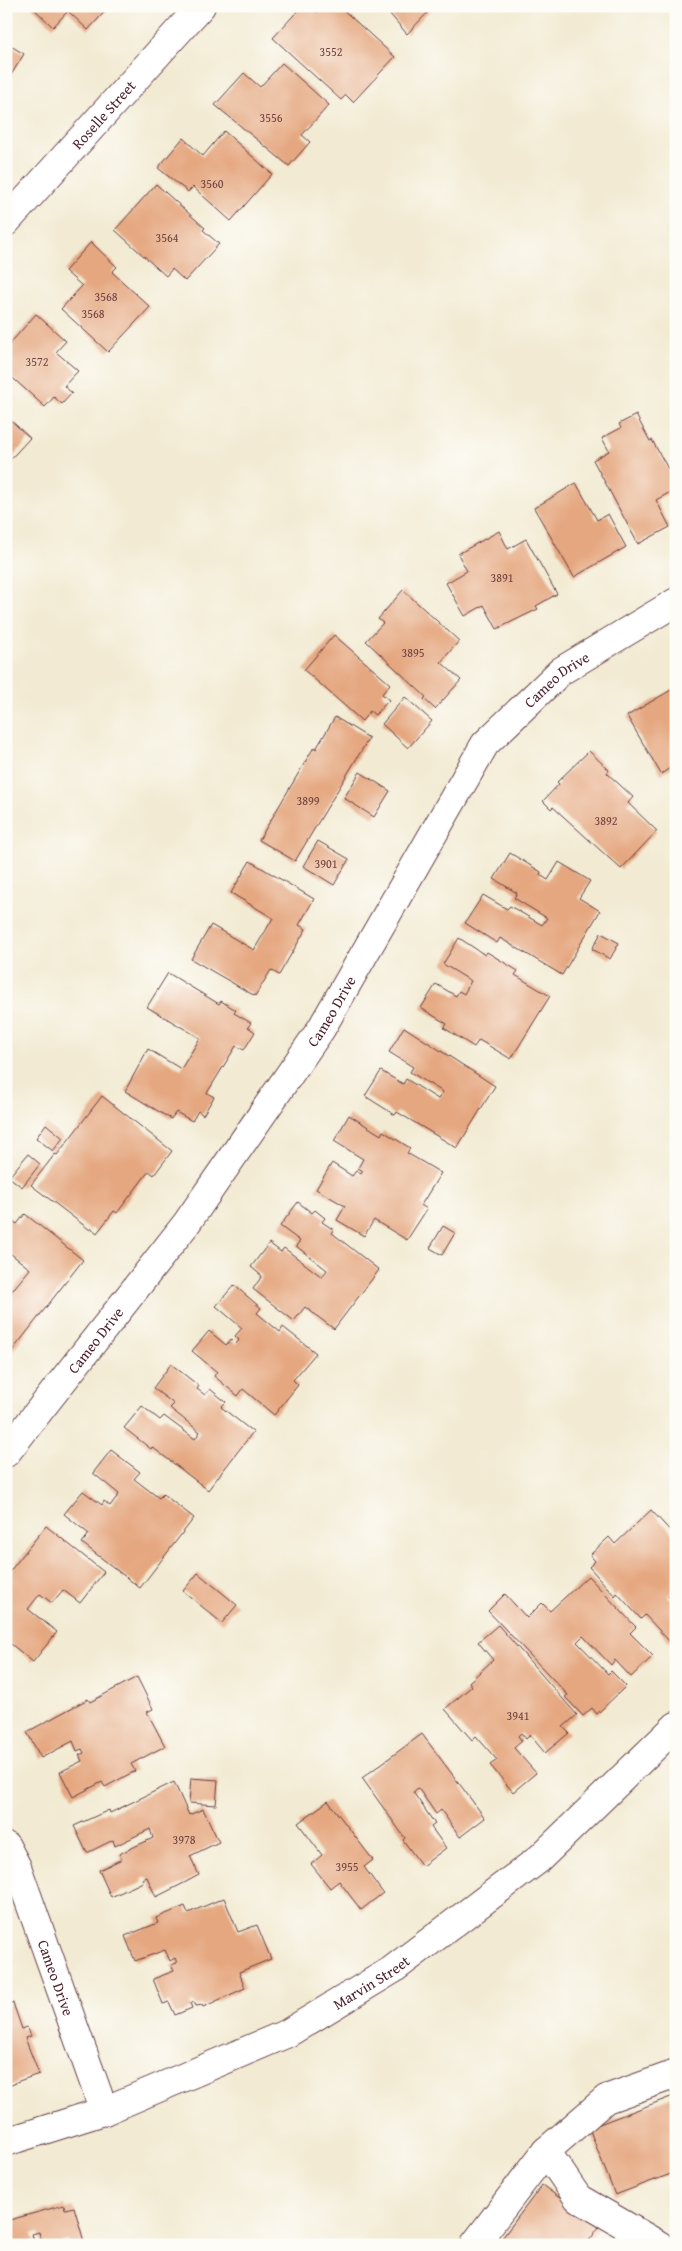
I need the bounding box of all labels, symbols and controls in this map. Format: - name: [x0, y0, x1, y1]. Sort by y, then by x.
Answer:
- house number: 3552: [319, 43, 343, 60]
- street label: Roselle Street: [67, 75, 140, 153]
- house number: 3556: [259, 109, 283, 126]
- house number: 3560: [200, 175, 224, 192]
- house number: 3564: [155, 229, 179, 246]
- house number: 3568: [94, 288, 118, 305]
- house number: 3568: [81, 305, 105, 322]
- house number: 3572: [25, 353, 49, 370]
- house number: 3891: [490, 569, 514, 586]
- house number: 3895: [401, 644, 425, 661]
- street label: Cameo Drive: [519, 646, 593, 712]
- house number: 3899: [296, 792, 320, 809]
- house number: 3892: [594, 812, 618, 829]
- house number: 3901: [314, 855, 338, 872]
- street label: Cameo Drive: [302, 972, 360, 1051]
- street label: Cameo Drive: [62, 1302, 128, 1377]
- house number: 3941: [506, 1707, 530, 1724]
- house number: 3978: [172, 1831, 196, 1848]
- house number: 3955: [335, 1858, 359, 1875]
- street label: Cameo Drive: [33, 1937, 80, 2018]
- street label: Marvin Street: [329, 1950, 414, 2014]

